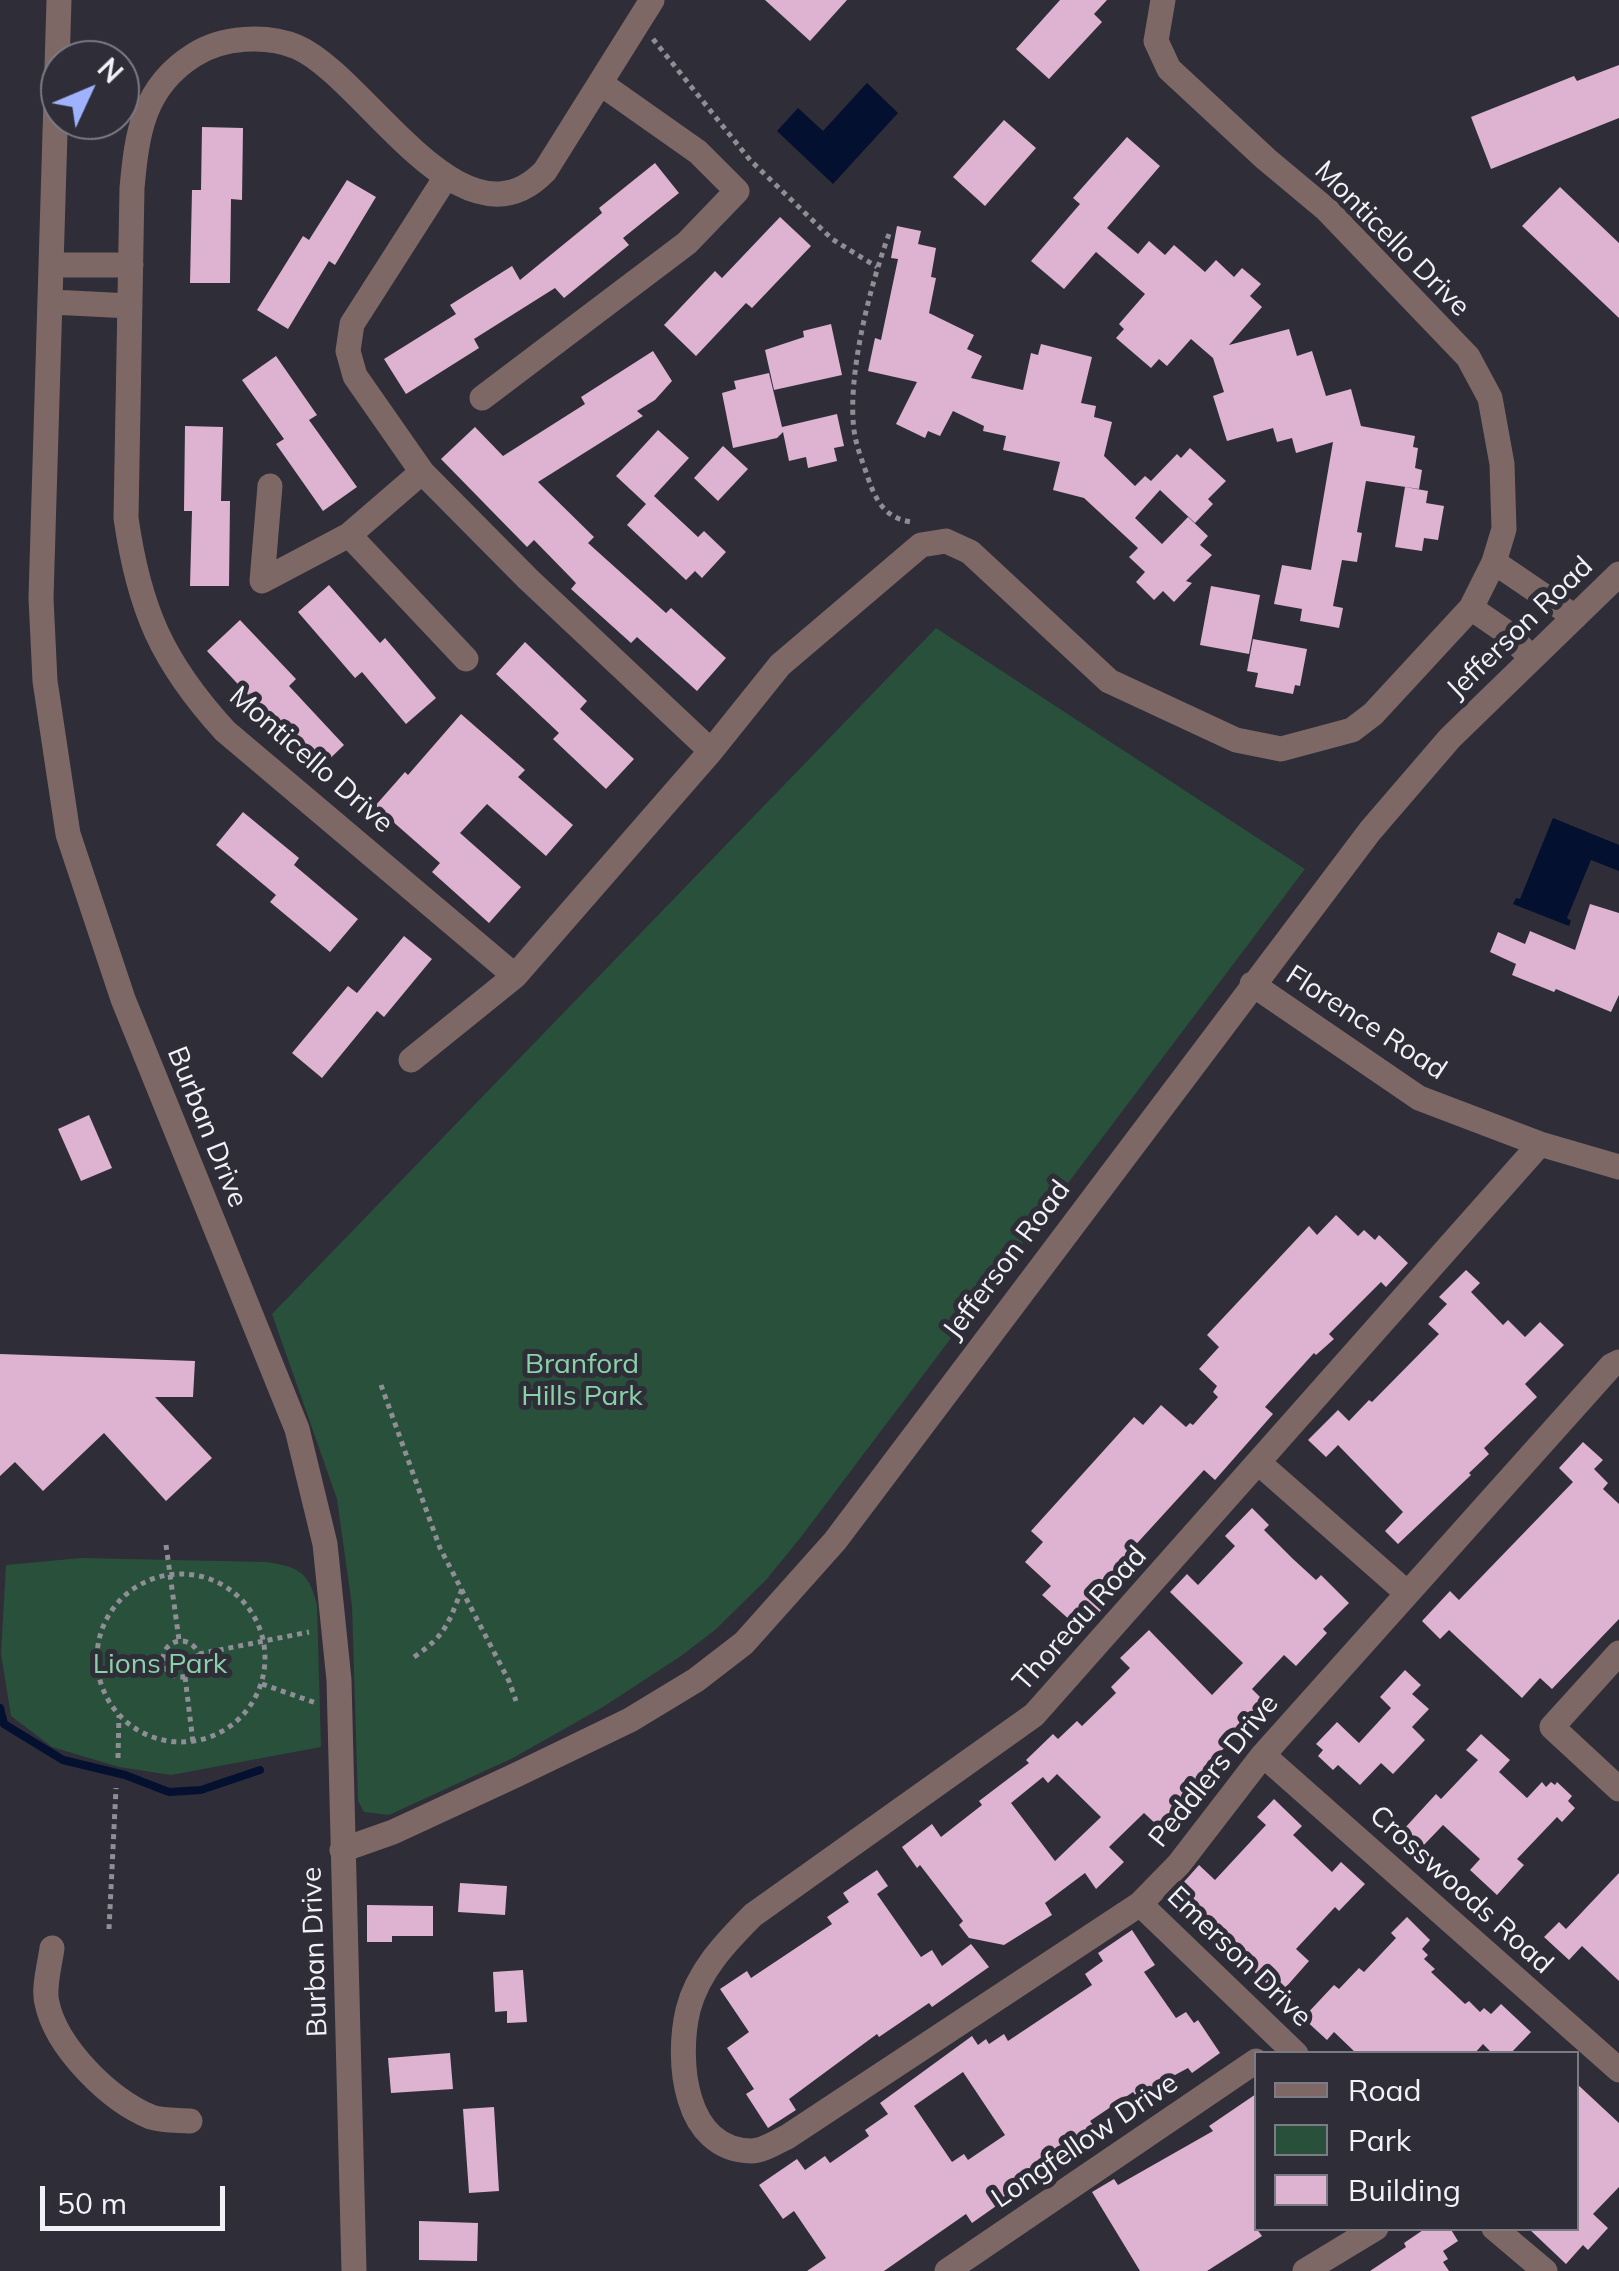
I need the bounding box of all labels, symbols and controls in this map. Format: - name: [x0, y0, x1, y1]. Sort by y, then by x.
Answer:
- north arrow: [40, 40, 140, 140]
- text: N: [91, 50, 130, 90]
- street label: Monticello Drive: [1307, 154, 1477, 324]
- street label: Jefferson Road: [1440, 550, 1600, 706]
- street label: Monticello Drive: [222, 680, 400, 840]
- street label: Florence Road: [1279, 959, 1453, 1087]
- street label: Burban Drive: [160, 1042, 254, 1212]
- street label: Jefferson Road: [936, 1174, 1078, 1346]
- park label: Branford Hills Park: [521, 1348, 643, 1414]
- street label: Thoreau Road: [1006, 1540, 1154, 1698]
- park label: Lions Park: [93, 1648, 227, 1682]
- street label: Peddlers Drive: [1142, 1688, 1286, 1854]
- street label: Crosswoods Road: [1362, 1799, 1560, 1981]
- street label: Burban Drive: [295, 1866, 335, 2038]
- street label: Emerson Drive: [1160, 1880, 1318, 2034]
- legend: [1254, 2051, 1579, 2231]
- street label: Longfellow Drive: [986, 2066, 1184, 2216]
- text: Road: [1348, 2071, 1422, 2109]
- text: Park: [1348, 2121, 1411, 2159]
- scale bar: [45, 2166, 230, 2228]
- text: Building: [1348, 2171, 1461, 2209]
- text: 50 m: [57, 2184, 127, 2222]

